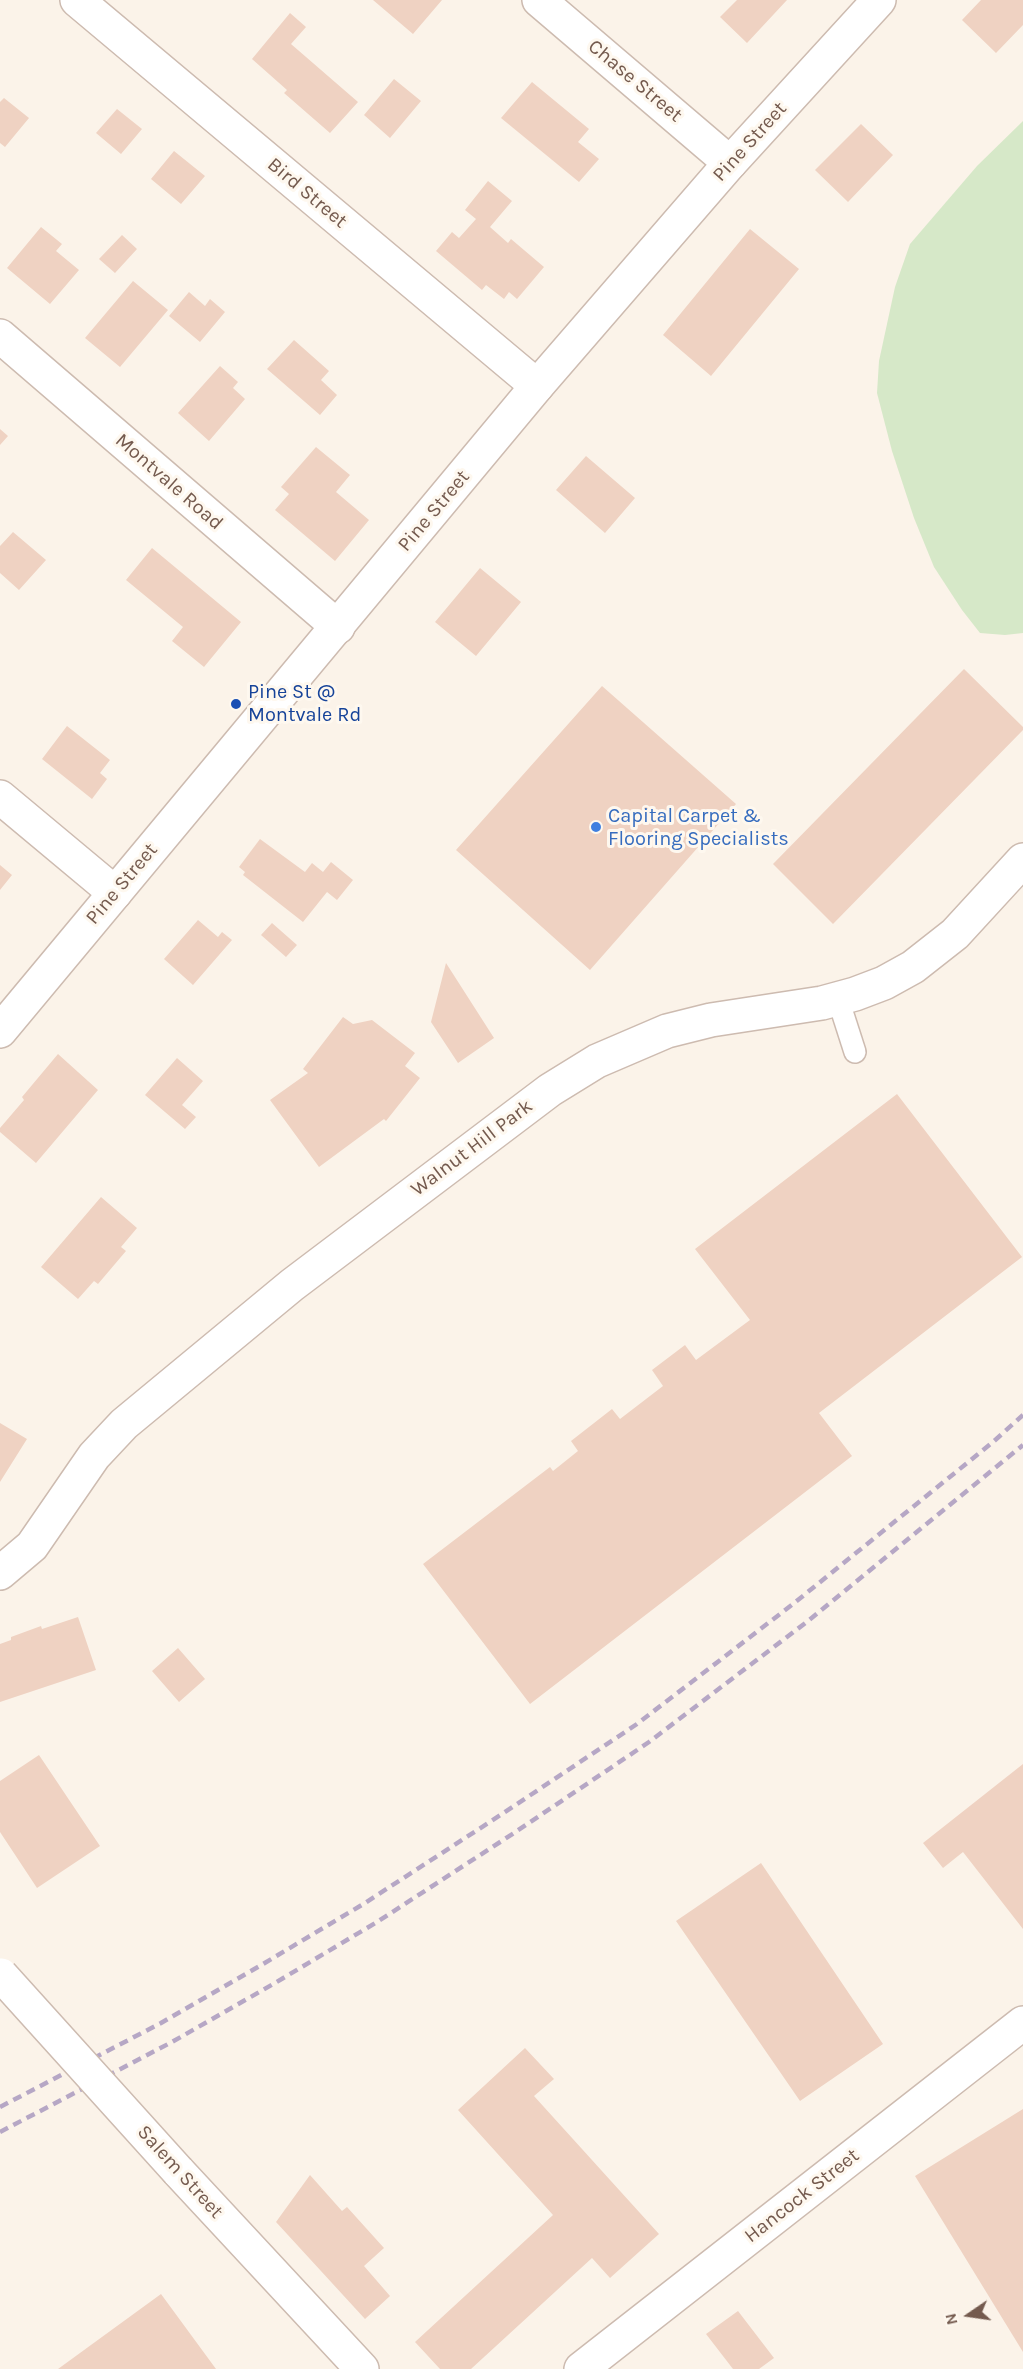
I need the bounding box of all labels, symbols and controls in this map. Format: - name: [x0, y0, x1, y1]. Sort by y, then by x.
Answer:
- street label: Chase Street: [583, 35, 687, 127]
- street label: Pine Street: [708, 97, 792, 187]
- street label: Bird Street: [262, 153, 352, 233]
- street label: Montvale Road: [110, 429, 228, 535]
- street label: Pine Street: [393, 465, 475, 557]
- place label: Pine St @ Montvale Rd: [248, 680, 361, 727]
- marker: Pine St @ Montvale Rd: [229, 697, 243, 711]
- place label: Capital Carpet & Flooring Specialists: [608, 804, 789, 851]
- marker: Capital Carpet & Flooring Specialists: [589, 820, 603, 834]
- street label: Pine Street: [81, 838, 163, 930]
- street label: Walnut Hill Park: [406, 1094, 538, 1202]
- street label: Salem Street: [132, 2120, 228, 2224]
- street label: Hancock Street: [740, 2144, 864, 2248]
- north arrow: [939, 2285, 999, 2345]
- text: N: [940, 2311, 962, 2327]

